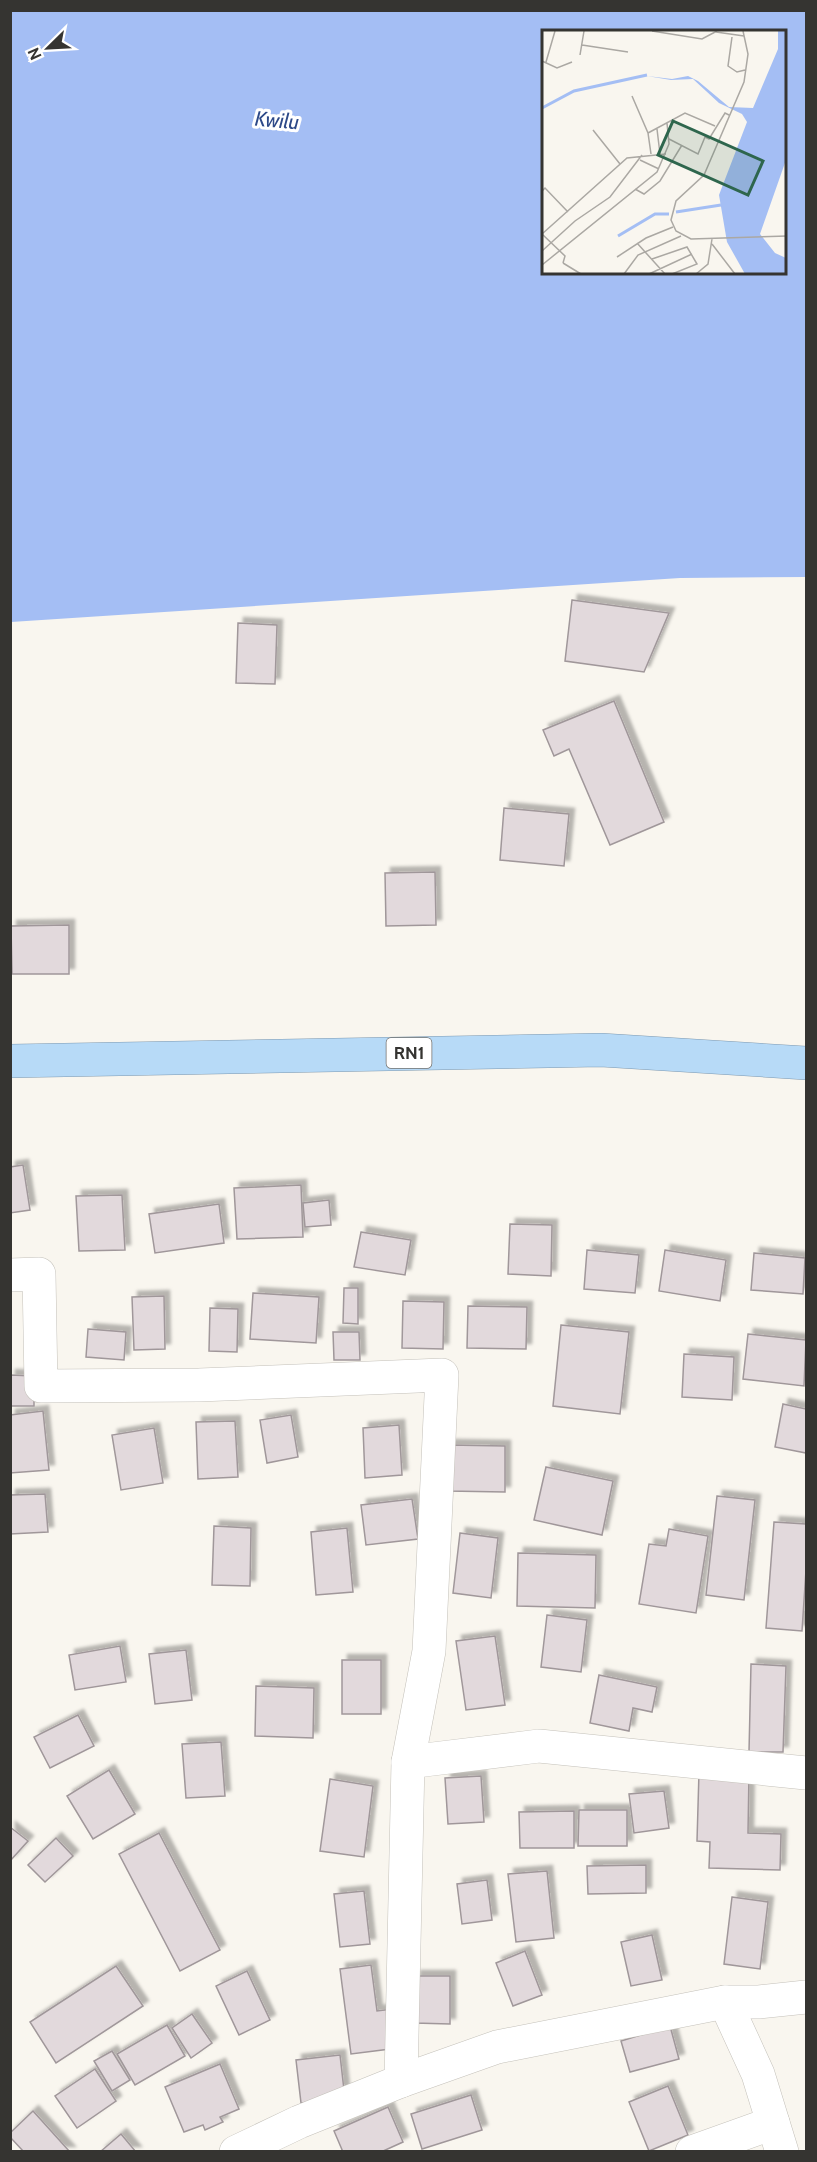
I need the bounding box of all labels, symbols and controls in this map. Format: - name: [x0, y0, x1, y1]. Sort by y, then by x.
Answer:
- north arrow: [18, 18, 78, 78]
- inset map: [542, 30, 787, 274]
- text: N: [24, 45, 46, 63]
- water label: Kwilu: [254, 106, 300, 134]
- road number: RN1: [386, 1038, 432, 1068]

